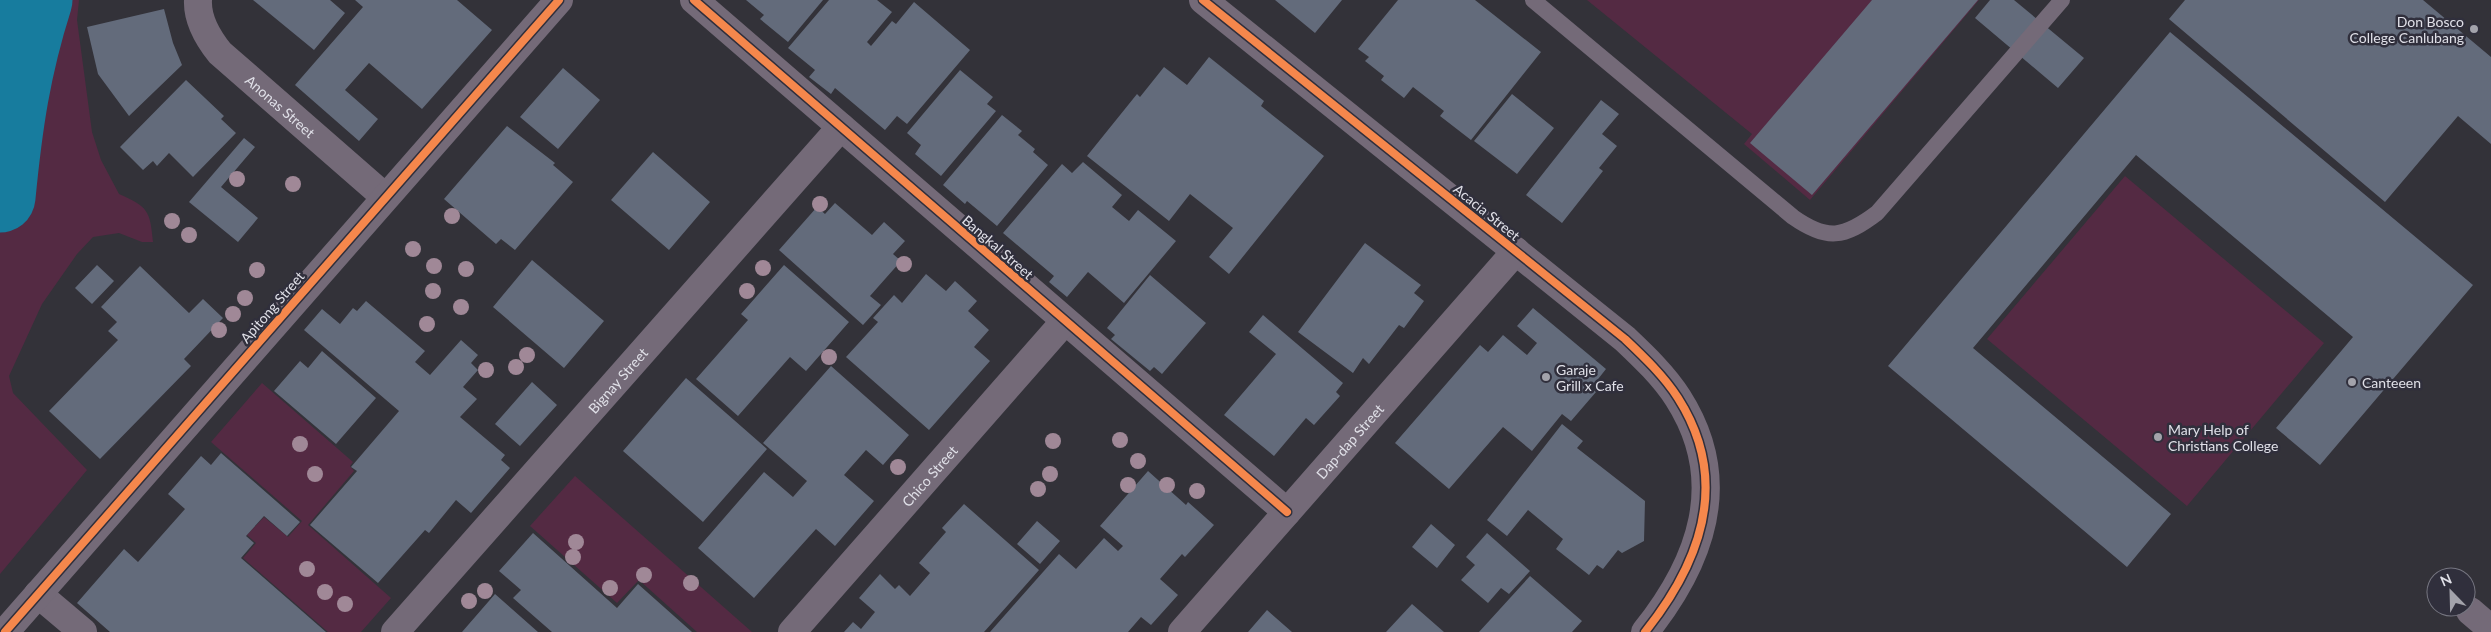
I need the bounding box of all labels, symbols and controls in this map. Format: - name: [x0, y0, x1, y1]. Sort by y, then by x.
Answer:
- place label: Don Bosco College Canlubang: [2350, 13, 2464, 46]
- marker: Don Bosco College Canlubang: [2468, 23, 2480, 35]
- street label: Anonas Street: [242, 71, 319, 141]
- street label: Acacia Street: [1450, 180, 1524, 244]
- street label: Bangkal Street: [959, 211, 1037, 283]
- street label: Apitong Street: [236, 268, 308, 346]
- street label: Bignay Street: [584, 344, 651, 416]
- place label: Garaje Grill x Cafe: [1556, 361, 1624, 394]
- marker: Garaje Grill x Cafe: [1540, 371, 1552, 383]
- place label: Canteeen: [2362, 374, 2421, 391]
- marker: Canteeen: [2346, 376, 2358, 388]
- street label: Dap-dap Street: [1312, 400, 1387, 482]
- place label: Mary Help of Christians College: [2168, 421, 2278, 454]
- marker: Mary Help of Christians College: [2152, 431, 2164, 443]
- street label: Chico Street: [898, 442, 961, 510]
- north arrow: [2426, 567, 2476, 617]
- text: N: [2437, 570, 2454, 590]

